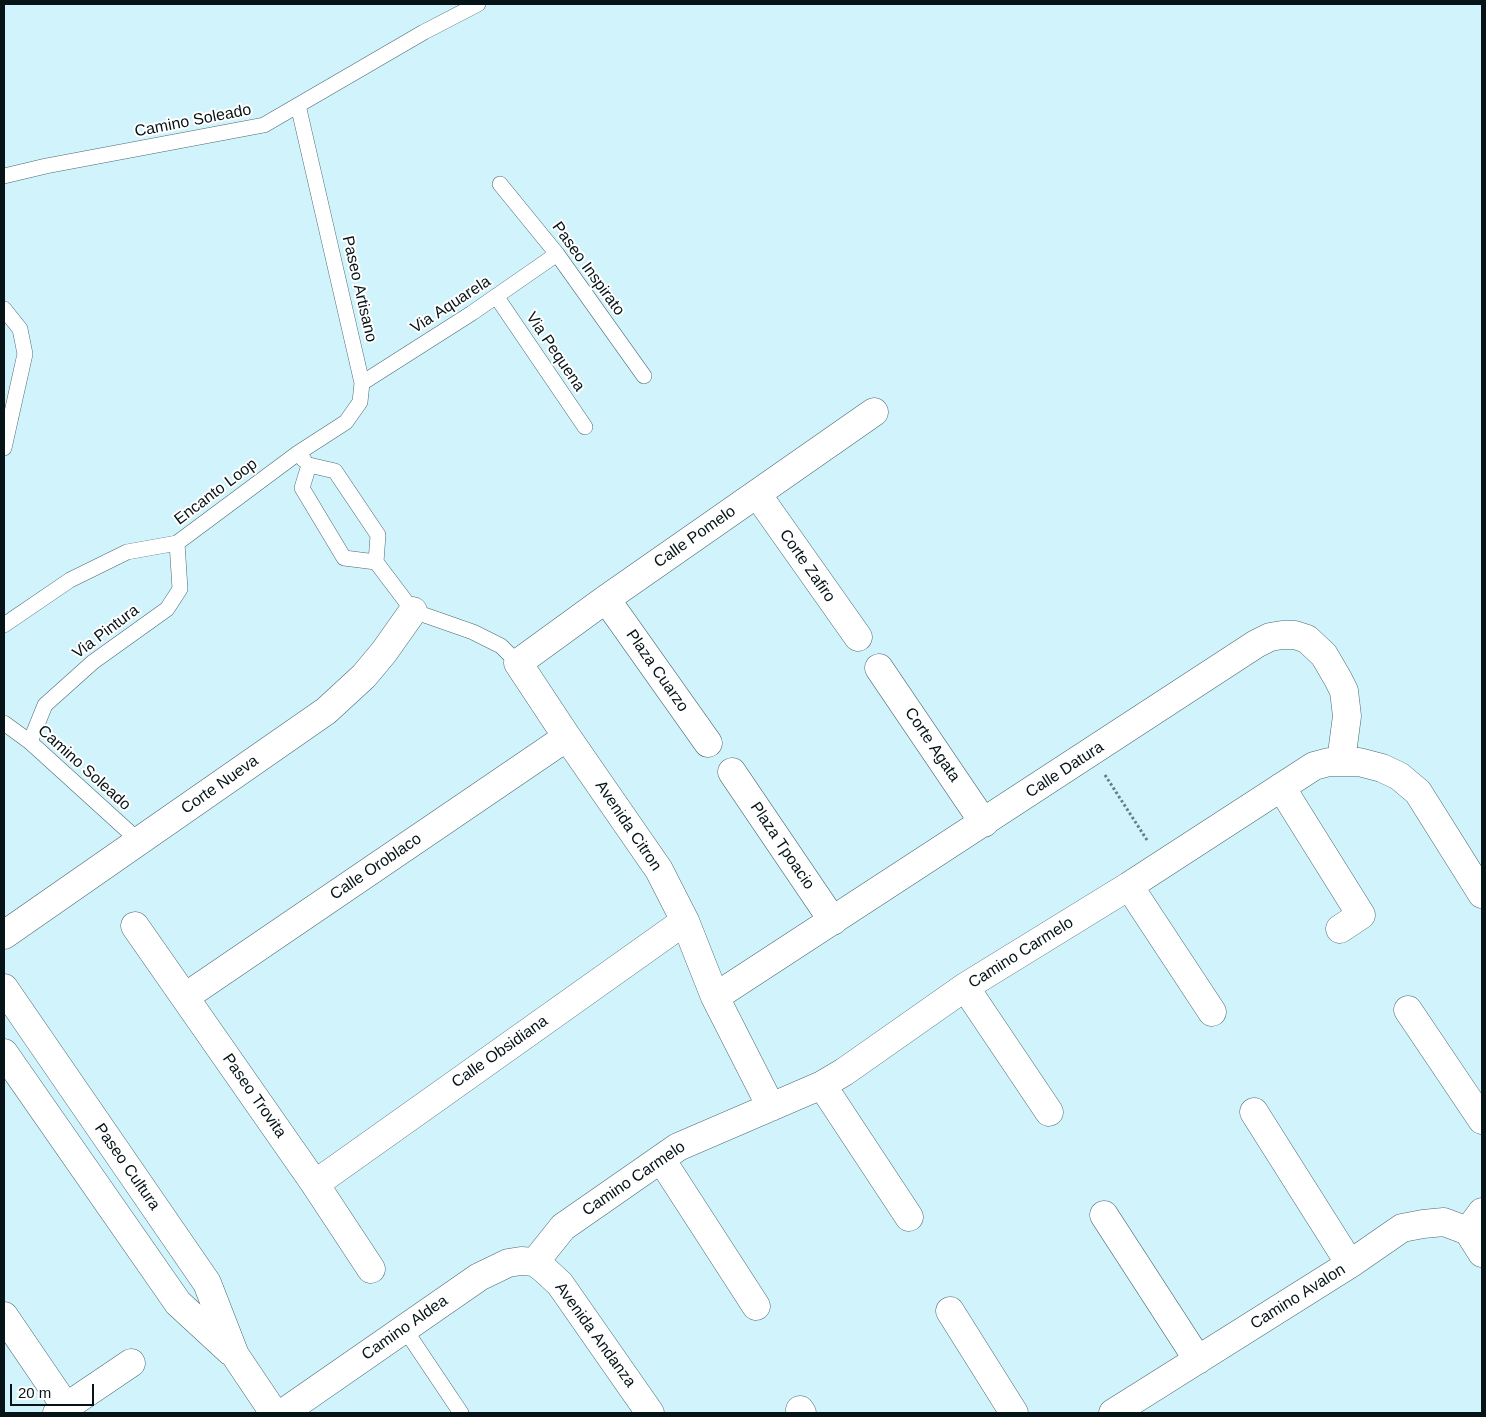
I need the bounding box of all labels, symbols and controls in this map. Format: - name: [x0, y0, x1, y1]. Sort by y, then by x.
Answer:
- street label: Camino Soleado: [133, 100, 253, 142]
- street label: Paseo Inspirato: [548, 218, 628, 320]
- street label: Paseo Artisano: [337, 234, 381, 344]
- street label: Via Aquarela: [407, 272, 495, 338]
- street label: Via Pequena: [522, 309, 588, 395]
- street label: Encanto Loop: [171, 455, 261, 529]
- street label: Calle Pomelo: [651, 502, 739, 572]
- street label: Corte Zafiro: [775, 526, 839, 606]
- street label: Via Pintura: [69, 601, 143, 663]
- street label: Plaza Cuarzo: [622, 626, 692, 716]
- street label: Corte Agata: [900, 704, 964, 786]
- street label: Camino Soleado: [34, 721, 134, 815]
- street label: Calle Datura: [1022, 738, 1108, 802]
- street label: Corte Nueva: [178, 751, 262, 819]
- street label: Avenida Citron: [591, 777, 665, 875]
- street label: Plaza Tpoacio: [746, 799, 818, 893]
- street label: Calle Oroblaco: [327, 829, 425, 905]
- street label: Camino Carmelo: [965, 913, 1077, 993]
- street label: Calle Obsidiana: [448, 1012, 552, 1092]
- street label: Paseo Trovita: [218, 1050, 290, 1142]
- street label: Paseo Cultura: [90, 1120, 164, 1214]
- street label: Camino Carmelo: [579, 1137, 689, 1221]
- street label: Camino Avalon: [1247, 1260, 1349, 1334]
- street label: Avenida Andanza: [550, 1279, 640, 1391]
- street label: Camino Aldea: [358, 1291, 452, 1365]
- scale bar: [12, 1374, 96, 1406]
- text: 20 m: [18, 1384, 51, 1401]

